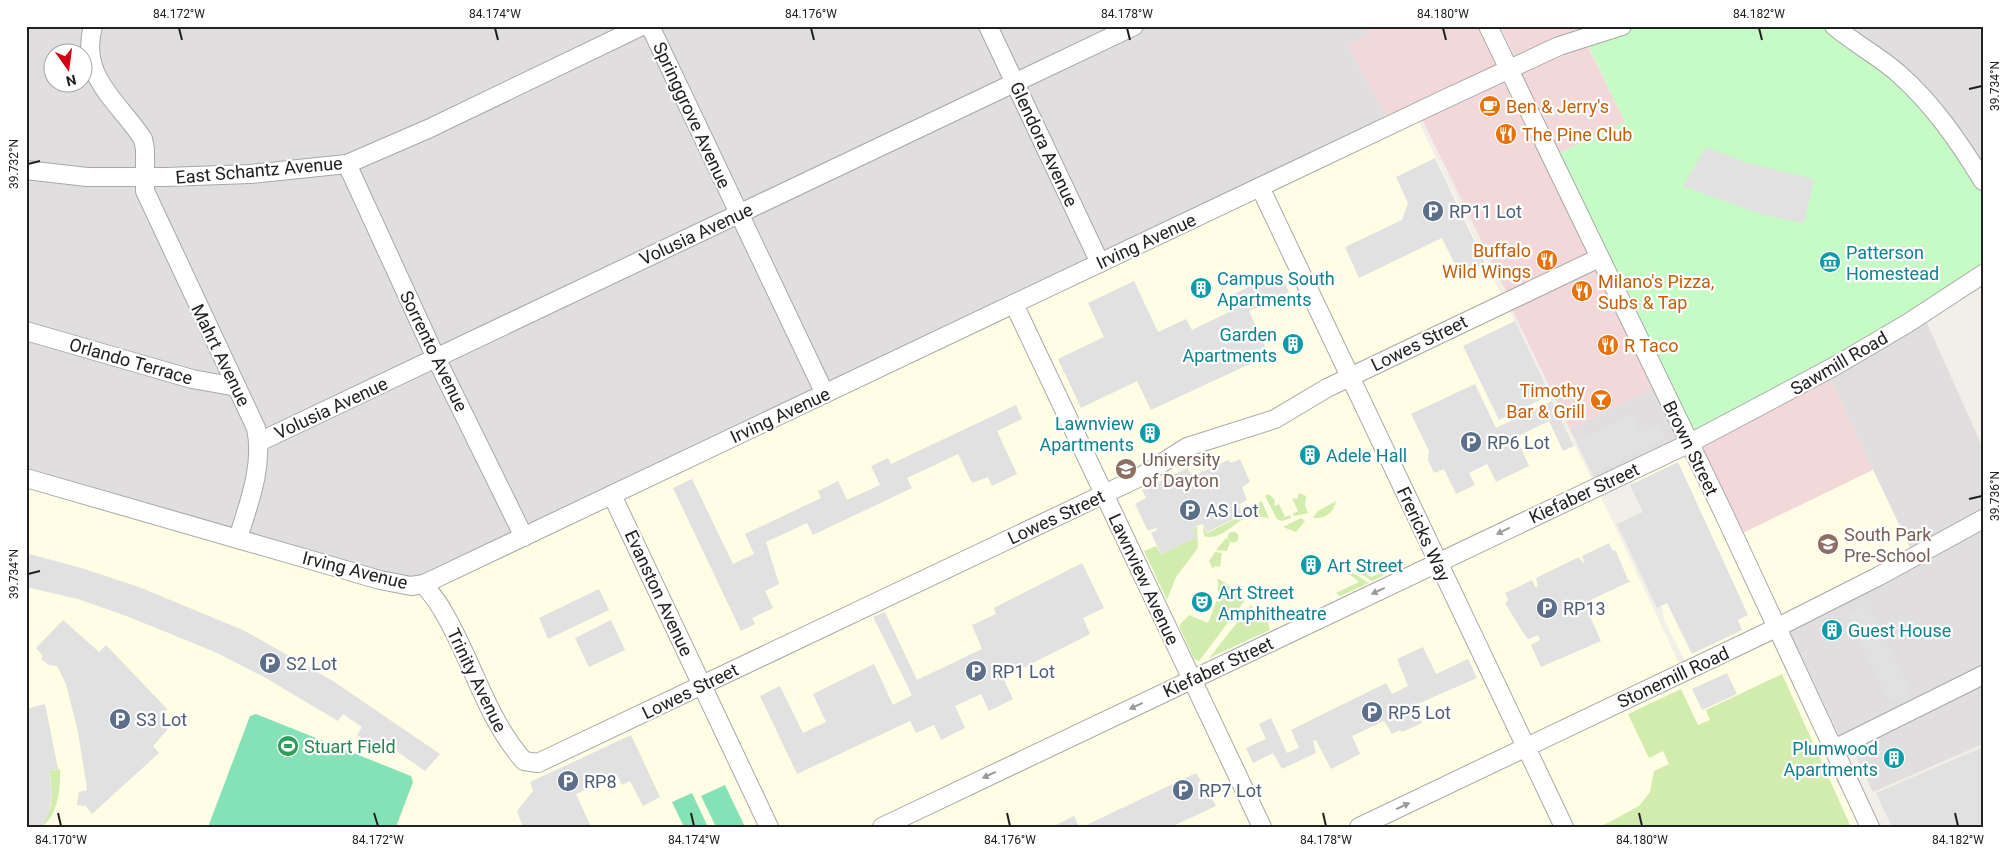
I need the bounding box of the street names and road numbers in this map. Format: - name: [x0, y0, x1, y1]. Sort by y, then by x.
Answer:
- street label: Springgrove Avenue: [649, 39, 735, 191]
- street label: Glendora Avenue: [1006, 78, 1082, 210]
- street label: East Schantz Avenue: [175, 152, 343, 188]
- street label: Volusia Avenue: [636, 199, 756, 269]
- street label: Irving Avenue: [1093, 209, 1199, 273]
- street label: Sorrento Avenue: [396, 287, 472, 415]
- street label: Mahrt Avenue: [187, 300, 255, 410]
- street label: Lowes Street: [1368, 311, 1471, 375]
- street label: Sawmill Road: [1787, 327, 1891, 399]
- street label: Orlando Terrace: [67, 333, 195, 389]
- street label: Volusia Avenue: [271, 373, 391, 443]
- street label: Irving Avenue: [727, 383, 833, 447]
- street label: Brown Street: [1659, 397, 1723, 499]
- street label: Kiefaber Street: [1526, 458, 1642, 528]
- street label: Frericks Way: [1393, 483, 1455, 585]
- street label: Lowes Street: [1004, 485, 1108, 549]
- street label: Lawnview Avenue: [1104, 510, 1184, 648]
- street label: Evanston Avenue: [621, 527, 697, 659]
- street label: Irving Avenue: [300, 547, 410, 593]
- street label: Trinity Avenue: [443, 625, 511, 735]
- street label: Kiefaber Street: [1160, 632, 1276, 702]
- street label: Stonemill Road: [1614, 642, 1732, 712]
- street label: Lowes Street: [639, 659, 742, 723]

